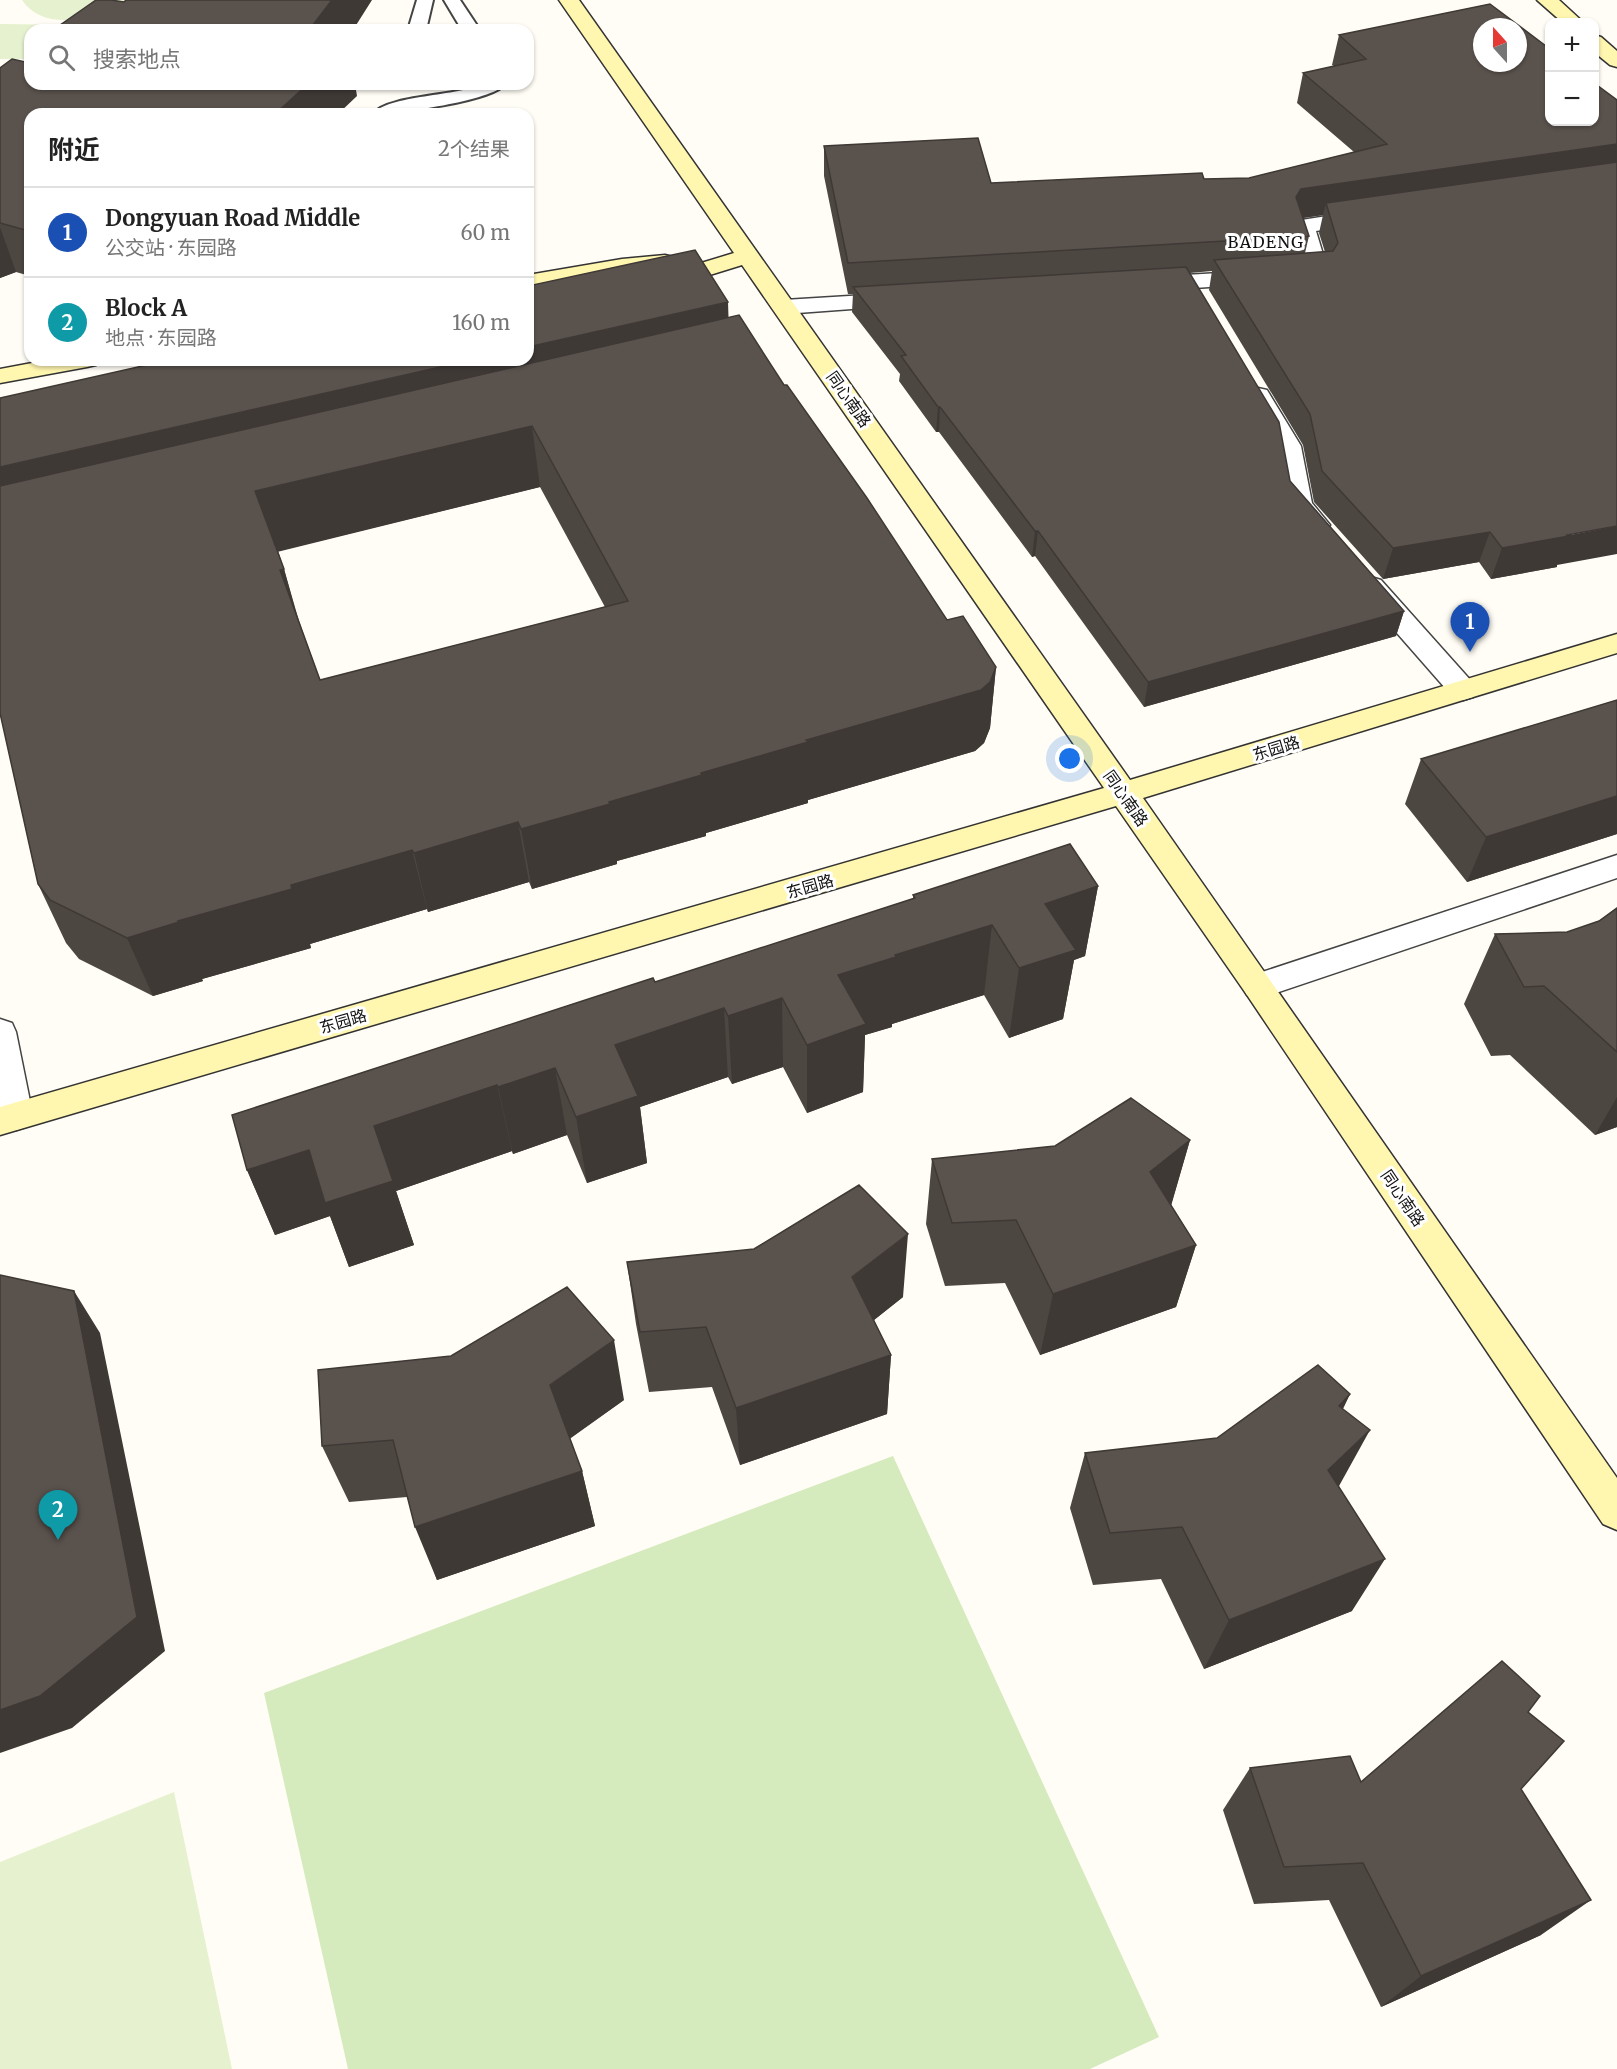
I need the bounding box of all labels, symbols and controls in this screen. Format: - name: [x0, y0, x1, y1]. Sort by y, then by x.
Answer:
- north arrow: [1473, 18, 1527, 72]
- map controls: [1545, 18, 1599, 126]
- button: +: [1545, 18, 1599, 72]
- search box: [24, 24, 534, 90]
- icon: search: [45, 41, 78, 74]
- text: 搜索地点: [93, 45, 181, 73]
- button: −: [1545, 72, 1599, 126]
- text: 附近: [48, 133, 100, 166]
- text: 2个结果: [438, 136, 510, 161]
- text: Dongyuan Road Middle: [105, 204, 360, 232]
- text: 1: [63, 220, 72, 245]
- text: 60 m: [460, 220, 510, 245]
- district label: BADENG: [1228, 232, 1304, 252]
- text: 公交站 · 东园路: [105, 235, 237, 260]
- text: Block A: [105, 294, 187, 322]
- text: 2: [62, 310, 73, 335]
- text: 160 m: [452, 310, 510, 335]
- text: 地点 · 东园路: [105, 325, 217, 350]
- street label: 同心南路: [822, 367, 876, 431]
- pin: 1: [1450, 602, 1490, 652]
- street label: 东园路: [1250, 731, 1302, 765]
- your location: [1055, 744, 1084, 773]
- street label: 同心南路: [1099, 766, 1153, 830]
- street label: 东园路: [784, 870, 836, 902]
- street label: 东园路: [317, 1005, 369, 1037]
- street label: 同心南路: [1377, 1166, 1429, 1230]
- pin: 2: [38, 1490, 78, 1540]

